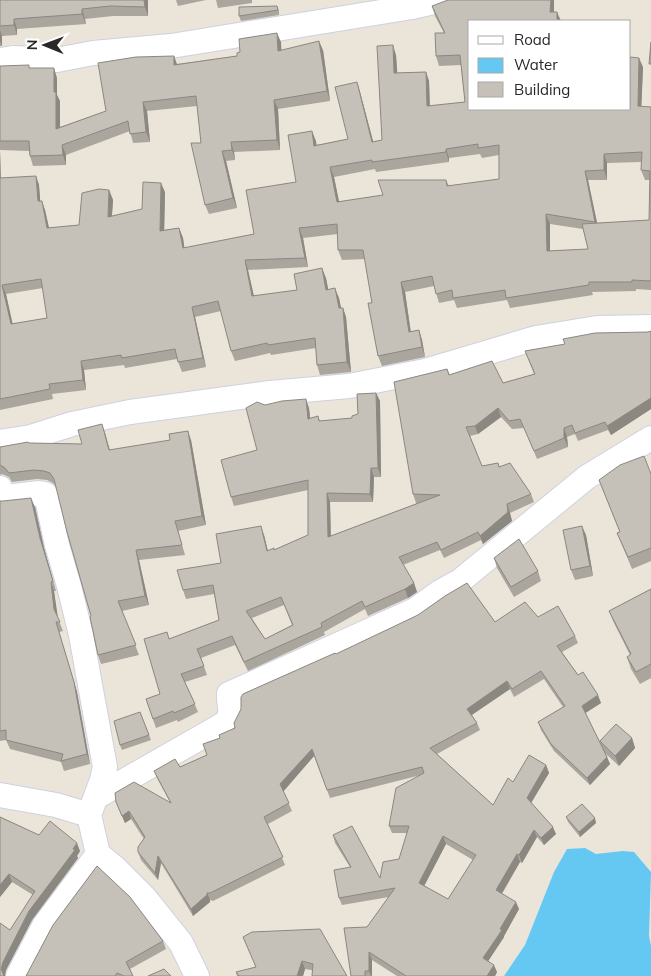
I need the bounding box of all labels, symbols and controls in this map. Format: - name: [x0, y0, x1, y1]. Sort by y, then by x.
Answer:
- north arrow: [20, 20, 70, 70]
- legend: [468, 20, 631, 110]
- text: Road: [514, 30, 551, 49]
- text: N: [23, 39, 41, 50]
- text: Water: [514, 55, 558, 74]
- text: Building: [514, 80, 570, 99]

